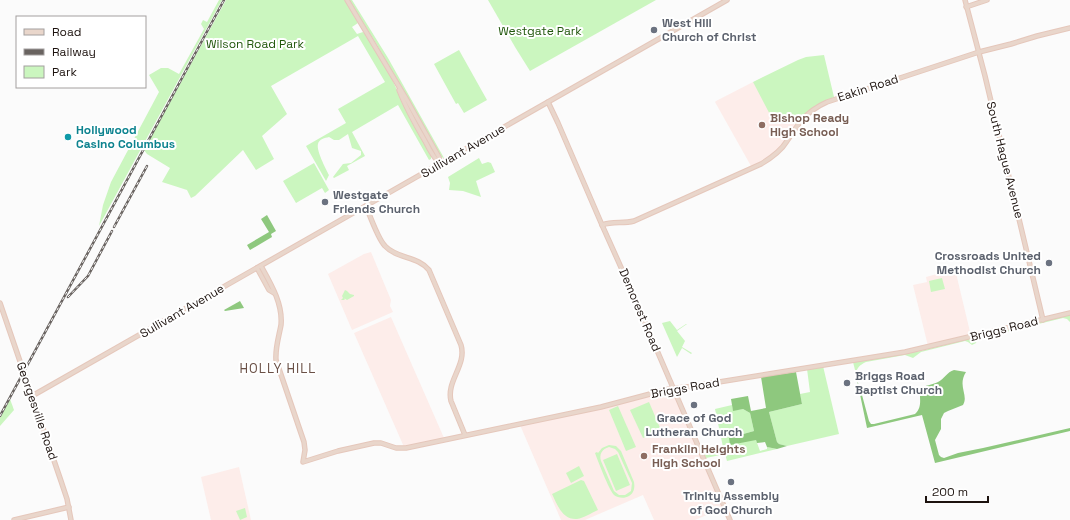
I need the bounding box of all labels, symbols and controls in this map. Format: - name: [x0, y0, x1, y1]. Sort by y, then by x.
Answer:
- place label: West Hill Church of Christ: [662, 15, 757, 45]
- legend: [16, 16, 146, 88]
- park label: Westgate Park: [498, 23, 582, 39]
- text: Road: [52, 24, 81, 40]
- marker: West Hill Church of Christ: [649, 25, 659, 35]
- park label: Wilson Road Park: [206, 36, 305, 52]
- text: Railway: [52, 44, 96, 60]
- text: Park: [52, 64, 77, 80]
- street label: Eakin Road: [836, 71, 900, 105]
- street label: South Hague Avenue: [983, 100, 1027, 220]
- place label: Bishop Ready High School: [770, 110, 849, 140]
- street label: Sullivant Avenue: [418, 120, 508, 182]
- marker: Bishop Ready High School: [757, 120, 767, 130]
- place label: Hollywood Casino Columbus: [76, 122, 175, 152]
- marker: Hollywood Casino Columbus: [63, 132, 73, 142]
- place label: Westgate Friends Church: [333, 187, 420, 217]
- marker: Westgate Friends Church: [320, 197, 330, 207]
- place label: Crossroads United Methodist Church: [935, 248, 1041, 278]
- marker: Crossroads United Methodist Church: [1044, 258, 1054, 268]
- street label: Demorest Road: [615, 266, 665, 354]
- street label: Sullivant Avenue: [137, 280, 227, 342]
- street label: Briggs Road: [968, 313, 1040, 345]
- street label: Georgesville Road: [13, 360, 61, 462]
- district label: HOLLY HILL: [240, 360, 316, 377]
- place label: Briggs Road Baptist Church: [855, 368, 942, 398]
- street label: Briggs Road: [649, 374, 721, 402]
- marker: Briggs Road Baptist Church: [842, 378, 852, 388]
- marker: Grace of God Lutheran Church: [689, 400, 699, 410]
- place label: Grace of God Lutheran Church: [645, 410, 743, 440]
- place label: Franklin Heights High School: [652, 441, 746, 471]
- marker: Franklin Heights High School: [639, 451, 649, 461]
- marker: Trinity Assembly of God Church: [726, 477, 736, 487]
- scale bar: [926, 478, 988, 504]
- text: 200 m: [932, 484, 968, 500]
- place label: Trinity Assembly of God Church: [683, 488, 779, 518]

